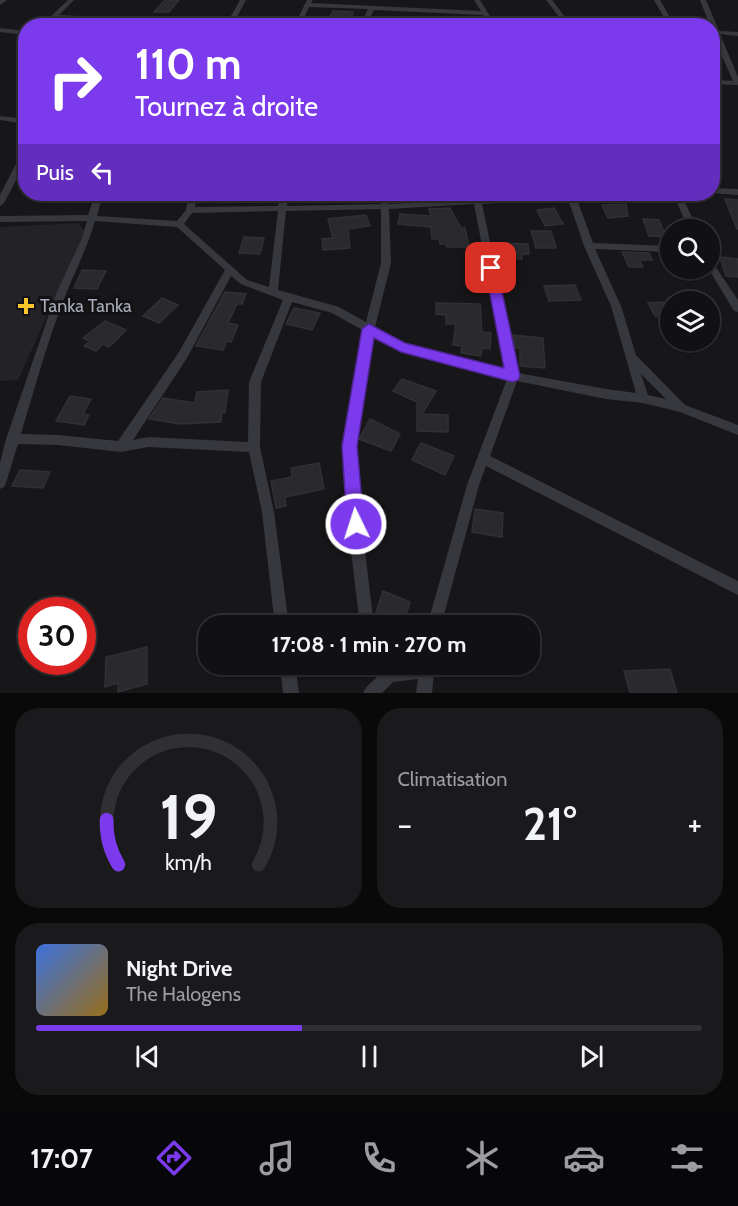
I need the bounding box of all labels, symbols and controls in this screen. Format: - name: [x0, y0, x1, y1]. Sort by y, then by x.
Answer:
- text: 110 m: [135, 38, 242, 90]
- icon: right: [36, 42, 114, 120]
- text: Tournez à droite: [135, 90, 318, 123]
- icon: left: [86, 156, 119, 189]
- text: Puis: [36, 159, 74, 186]
- map controls: [660, 219, 720, 351]
- button: search: [660, 219, 720, 279]
- pin: [465, 242, 516, 293]
- icon: arrive: [474, 251, 507, 284]
- button: layers: [660, 291, 720, 351]
- place label: Tanka Tanka: [40, 295, 132, 317]
- marker: Tanka Tanka: [17, 297, 35, 315]
- position arrow: [324, 492, 388, 556]
- speed limit sign: 30: [18, 597, 96, 675]
- text: 17:08 · 1 min · 270 m: [272, 631, 466, 658]
- text: Climatisation: [398, 767, 508, 791]
- text: 19: [159, 779, 217, 855]
- text: 21°: [523, 797, 576, 851]
- text: −: [398, 804, 412, 844]
- text: +: [687, 804, 702, 844]
- text: km/h: [165, 849, 212, 875]
- text: Night Drive: [126, 955, 232, 982]
- text: The Halogens: [126, 982, 241, 1006]
- icon: previous: [131, 1040, 164, 1073]
- icon: pause: [353, 1040, 386, 1073]
- icon: next: [575, 1040, 608, 1073]
- icon: directions: [153, 1137, 195, 1179]
- icon: music: [256, 1137, 298, 1179]
- icon: phone: [358, 1137, 400, 1179]
- icon: climate: [461, 1137, 503, 1179]
- icon: car: [563, 1137, 605, 1179]
- icon: filters: [666, 1137, 708, 1179]
- text: 17:07: [30, 1142, 93, 1175]

